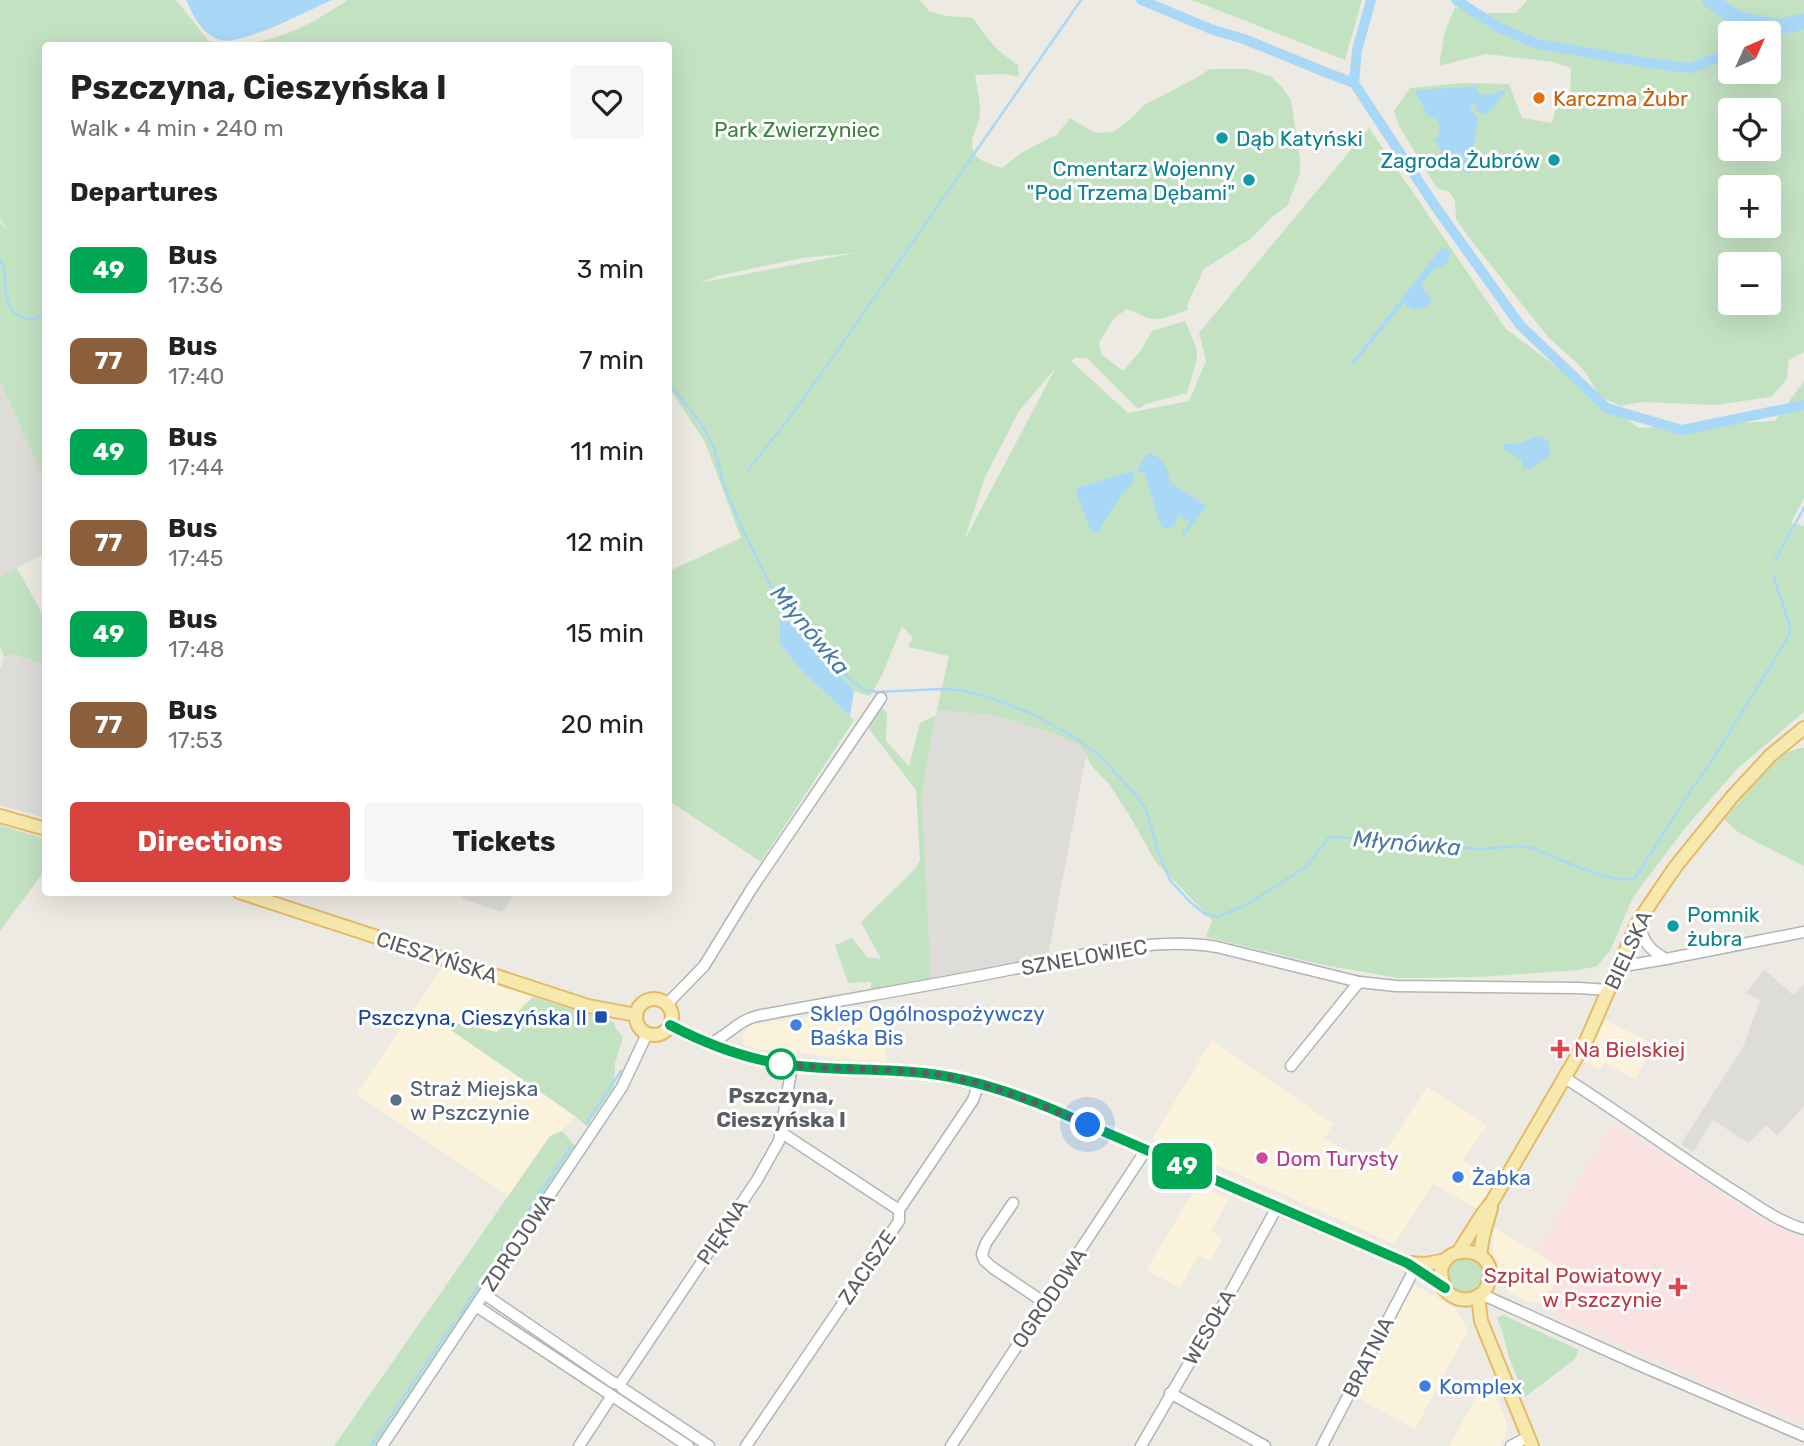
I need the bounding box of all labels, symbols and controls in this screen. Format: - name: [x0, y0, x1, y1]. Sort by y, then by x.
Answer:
- north arrow: [1718, 21, 1782, 84]
- map controls: [1718, 21, 1781, 315]
- button: heart: [570, 65, 644, 139]
- text: Pszczyna, Cieszyńska I: [70, 68, 447, 107]
- place label: Karczma Żubr: [1553, 86, 1688, 111]
- marker: Karczma Żubr: [1531, 90, 1547, 106]
- button: locate: [1718, 98, 1781, 161]
- text: Walk · 4 min · 240 m: [70, 114, 284, 142]
- park label: Park Zwierzyniec: [714, 117, 880, 142]
- place label: Dąb Katyński: [1236, 126, 1363, 151]
- marker: Dąb Katyński: [1214, 130, 1230, 146]
- place label: Zagroda Żubrów: [1380, 148, 1540, 173]
- marker: Zagroda Żubrów: [1546, 152, 1562, 168]
- place label: Cmentarz Wojenny "Pod Trzema Dębami": [1027, 156, 1235, 205]
- marker: Cmentarz Wojenny "Pod Trzema Dębami": [1241, 172, 1257, 188]
- button: +: [1718, 175, 1781, 238]
- text: Departures: [70, 177, 218, 208]
- text: Bus: [168, 240, 217, 271]
- button: −: [1718, 252, 1781, 315]
- text: 3 min: [577, 254, 644, 285]
- text: 49: [93, 256, 124, 284]
- text: 17:36: [168, 271, 223, 299]
- text: Bus: [168, 331, 217, 362]
- text: 7 min: [579, 345, 644, 376]
- text: 77: [95, 347, 122, 375]
- text: 17:40: [168, 362, 224, 390]
- text: Bus: [168, 422, 217, 453]
- text: 11 min: [570, 436, 644, 467]
- text: 49: [93, 438, 124, 466]
- text: 17:44: [168, 453, 224, 481]
- text: Bus: [168, 513, 217, 544]
- text: 12 min: [566, 527, 644, 558]
- text: 77: [95, 529, 122, 557]
- text: 17:45: [168, 544, 223, 572]
- water label: Młynówka: [765, 580, 855, 680]
- text: Bus: [168, 604, 217, 635]
- text: 15 min: [566, 618, 644, 649]
- text: 49: [93, 620, 124, 648]
- text: 17:48: [168, 635, 224, 663]
- text: Bus: [168, 695, 217, 726]
- text: 20 min: [561, 709, 644, 740]
- text: 77: [95, 711, 122, 739]
- text: 17:53: [168, 726, 223, 754]
- button: Directions: [70, 802, 350, 882]
- button: Tickets: [364, 802, 644, 882]
- water label: Młynówka: [1352, 824, 1462, 862]
- place label: Pomnik żubra: [1687, 902, 1760, 951]
- street label: BIELSKA: [1599, 907, 1657, 993]
- marker: Pomnik żubra: [1665, 918, 1681, 934]
- street label: CIESZYŃSKA: [373, 926, 501, 988]
- street label: SZNELOWIEC: [1019, 934, 1149, 980]
- place label: Sklep Ogólnospożywczy Baśka Bis: [810, 1001, 1045, 1050]
- place label: Pszczyna, Cieszyńska II: [358, 1005, 587, 1030]
- marker: Pszczyna, Cieszyńska II: [593, 1009, 609, 1025]
- marker: Sklep Ogólnospożywczy Baśka Bis: [788, 1017, 804, 1033]
- place label: Na Bielskiej: [1574, 1037, 1685, 1062]
- marker: Na Bielskiej: [1552, 1041, 1568, 1057]
- marker: Pszczyna, Cieszyńska I: [766, 1049, 796, 1079]
- place label: Straż Miejska w Pszczynie: [410, 1076, 538, 1125]
- place label: Pszczyna, Cieszyńska I: [716, 1083, 846, 1132]
- marker: Straż Miejska w Pszczynie: [388, 1092, 404, 1108]
- your location: [1070, 1107, 1105, 1142]
- line badge: 49: [1150, 1143, 1214, 1189]
- place label: Dom Turysty: [1276, 1146, 1399, 1171]
- marker: Dom Turysty: [1254, 1150, 1270, 1166]
- text: 49: [1166, 1152, 1198, 1180]
- place label: Żabka: [1472, 1165, 1531, 1190]
- marker: Żabka: [1450, 1169, 1466, 1185]
- street label: ZDROJOWA: [476, 1188, 560, 1296]
- street label: PIĘKNA: [691, 1195, 753, 1269]
- street label: ZACISZE: [833, 1225, 901, 1309]
- street label: OGRODOWA: [1006, 1243, 1092, 1353]
- place label: Szpital Powiatowy w Pszczynie: [1484, 1263, 1662, 1312]
- marker: Szpital Powiatowy w Pszczynie: [1668, 1277, 1688, 1297]
- street label: WESOŁA: [1177, 1285, 1241, 1369]
- street label: BRATNIA: [1337, 1313, 1399, 1401]
- place label: Komplex: [1439, 1374, 1522, 1399]
- marker: Komplex: [1417, 1378, 1433, 1394]

